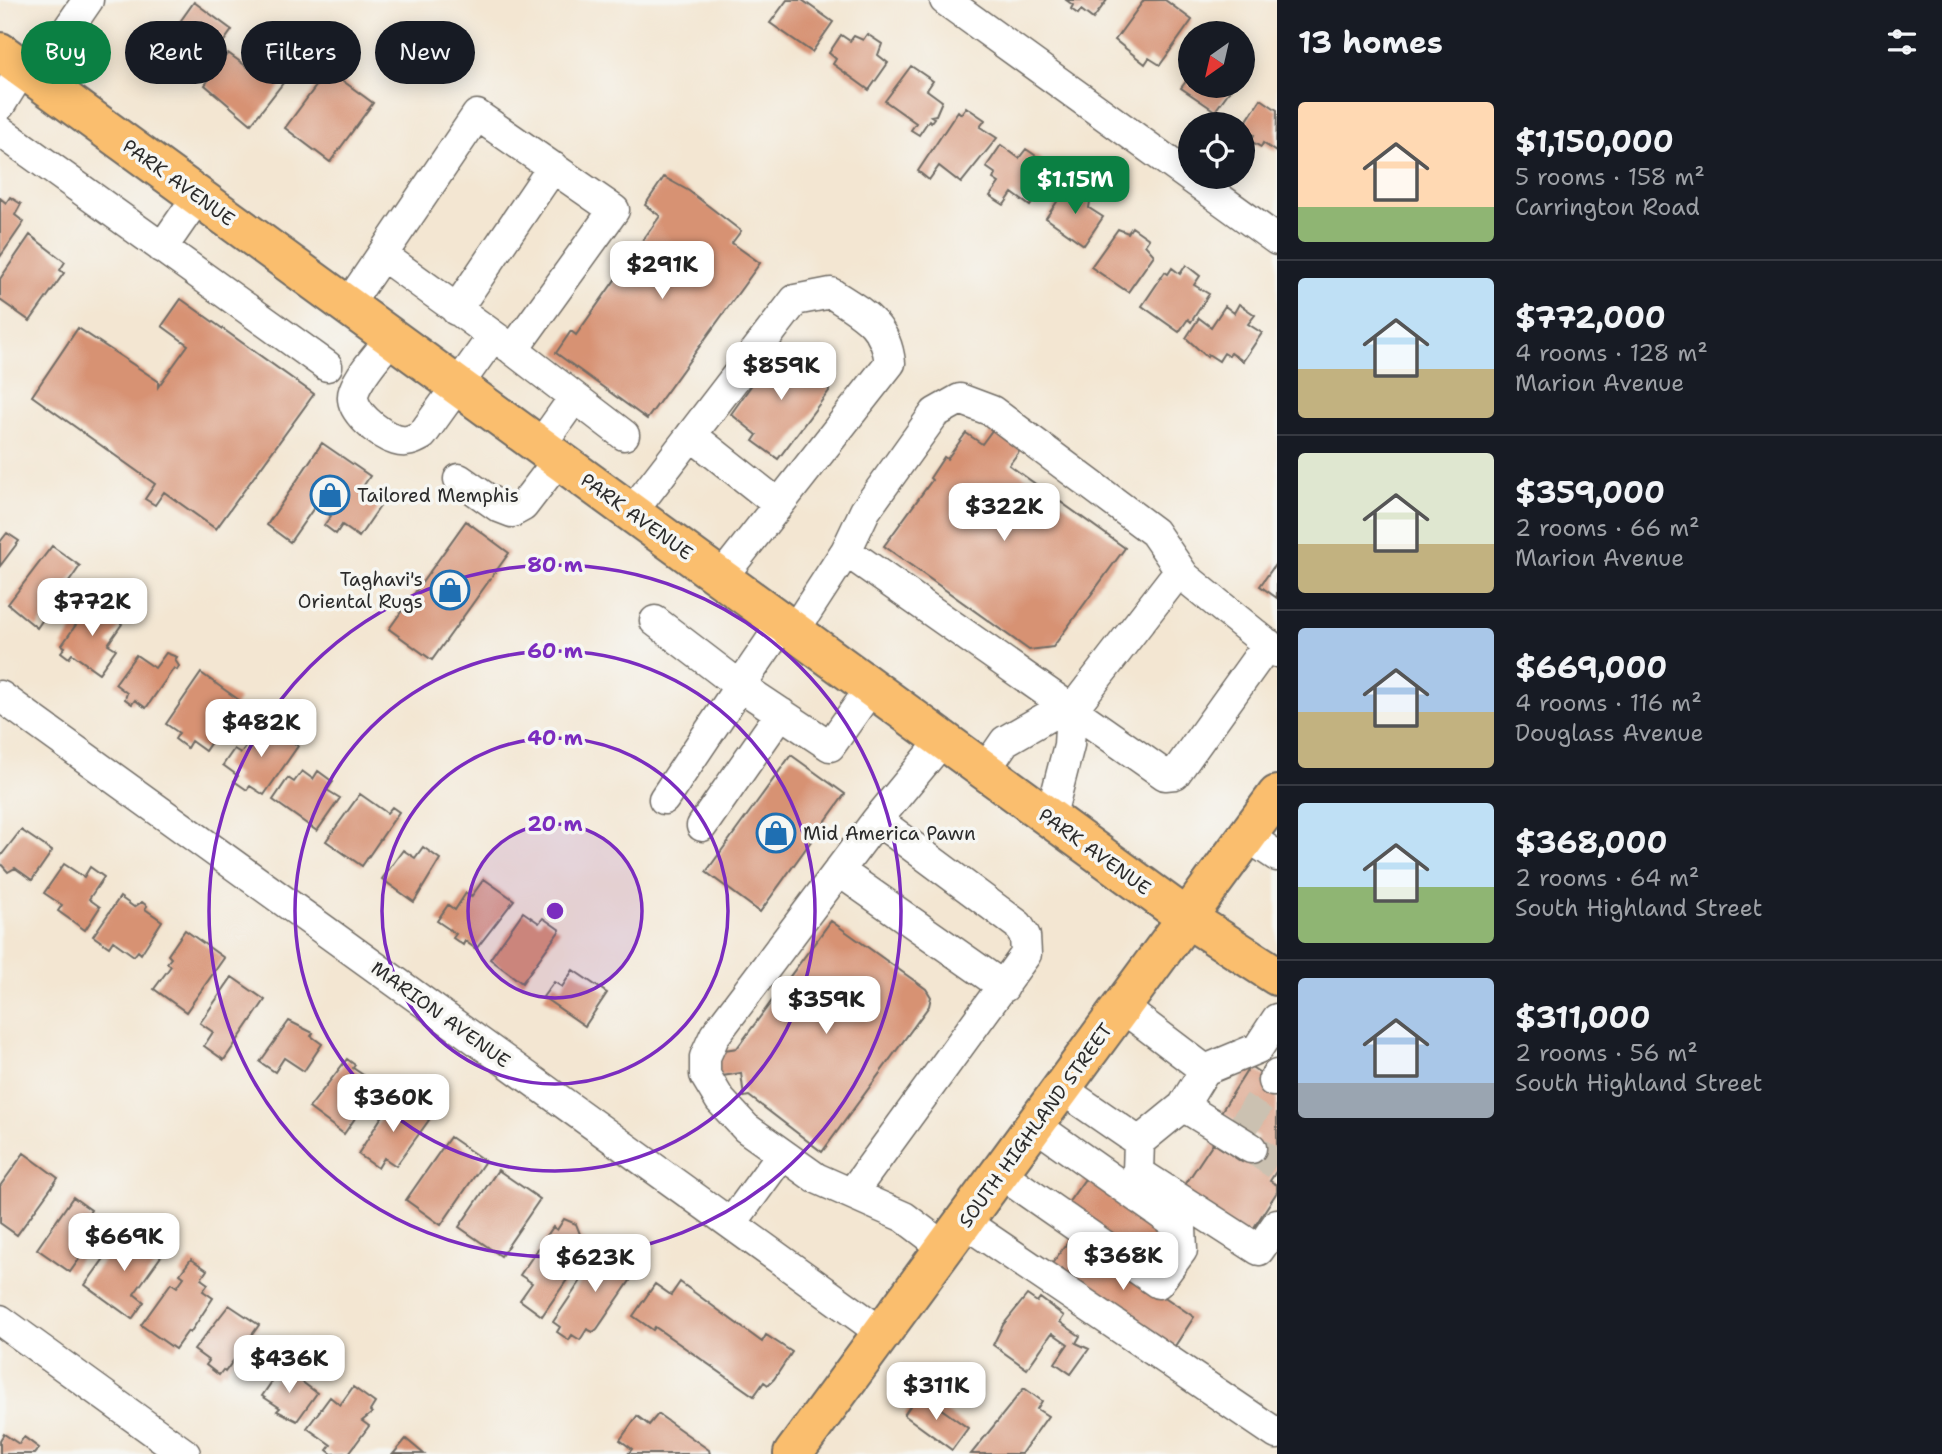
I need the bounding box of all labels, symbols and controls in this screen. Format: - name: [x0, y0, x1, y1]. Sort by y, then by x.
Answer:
- chip: Buy: [21, 21, 111, 84]
- chip: Rent: [125, 21, 227, 84]
- chip: Filters: [241, 21, 361, 84]
- chip: New: [375, 21, 475, 84]
- north arrow: [1178, 21, 1255, 98]
- map controls: [1178, 21, 1255, 189]
- text: 13 homes: [1298, 22, 1443, 63]
- icon: filters: [1883, 23, 1921, 61]
- button: locate: [1178, 112, 1255, 189]
- text: $1,150,000: [1515, 121, 1674, 162]
- icon: home: [1354, 130, 1438, 214]
- street label: PARK AVENUE: [118, 133, 240, 232]
- pin: $1.15M: [1018, 156, 1132, 216]
- text: 5 rooms · 158 m²: [1515, 162, 1705, 192]
- text: $1.15M: [1036, 164, 1114, 194]
- text: Carrington Road: [1515, 192, 1700, 222]
- pin: $291K: [613, 242, 711, 301]
- text: $291K: [626, 249, 698, 279]
- text: $772,000: [1515, 297, 1666, 338]
- icon: home: [1354, 306, 1438, 390]
- text: 4 rooms · 128 m²: [1515, 338, 1708, 368]
- pin: $859K: [732, 342, 830, 402]
- text: $859K: [742, 350, 820, 380]
- text: Marion Avenue: [1515, 368, 1684, 398]
- street label: PARK AVENUE: [576, 467, 698, 566]
- text: $359,000: [1515, 472, 1665, 513]
- shop icon: Tailored Memphis: [309, 474, 351, 516]
- icon: home: [1354, 481, 1438, 565]
- place label: Tailored Memphis: [357, 483, 519, 508]
- pin: $322K: [955, 484, 1053, 543]
- text: $322K: [965, 491, 1043, 521]
- text: 2 rooms · 66 m²: [1515, 513, 1700, 543]
- text: Marion Avenue: [1515, 543, 1684, 573]
- text: 80 m: [527, 551, 583, 579]
- place label: Taghavi's Oriental Rugs: [298, 567, 423, 614]
- shop icon: Taghavi's Oriental Rugs: [429, 569, 471, 611]
- pin: $772K: [43, 578, 141, 638]
- text: $772K: [53, 586, 131, 616]
- text: 60 m: [527, 637, 583, 665]
- text: $669,000: [1515, 647, 1667, 688]
- icon: home: [1354, 656, 1438, 740]
- text: 4 rooms · 116 m²: [1515, 688, 1702, 718]
- pin: $482K: [212, 700, 310, 759]
- text: $482K: [221, 707, 301, 737]
- text: Douglass Avenue: [1515, 718, 1703, 748]
- text: 40 m: [527, 724, 583, 752]
- street label: PARK AVENUE: [1034, 802, 1156, 901]
- text: 20 m: [527, 810, 583, 838]
- shop icon: Mid America Pawn: [755, 812, 797, 854]
- place label: Mid America Pawn: [803, 821, 976, 846]
- text: $368,000: [1515, 822, 1667, 863]
- icon: home: [1354, 831, 1438, 915]
- text: 2 rooms · 64 m²: [1515, 863, 1699, 893]
- text: South Highland Street: [1515, 893, 1763, 923]
- centre of rings: [543, 899, 567, 923]
- street label: MARION AVENUE: [366, 955, 515, 1073]
- pin: $359K: [777, 976, 875, 1036]
- text: $359K: [787, 984, 865, 1014]
- text: $311,000: [1515, 997, 1651, 1038]
- icon: home: [1354, 1006, 1438, 1090]
- street label: SOUTH HIGHLAND STREET: [953, 1018, 1118, 1232]
- text: 2 rooms · 56 m²: [1515, 1038, 1698, 1068]
- text: South Highland Street: [1515, 1068, 1763, 1098]
- pin: $360K: [344, 1074, 442, 1134]
- text: $360K: [353, 1082, 433, 1112]
- pin: $669K: [75, 1214, 173, 1273]
- text: $669K: [84, 1221, 164, 1251]
- pin: $368K: [1074, 1232, 1172, 1292]
- pin: $623K: [546, 1234, 644, 1294]
- text: $368K: [1083, 1240, 1163, 1270]
- text: $623K: [556, 1242, 634, 1272]
- pin: $436K: [240, 1336, 338, 1395]
- text: $436K: [250, 1343, 328, 1373]
- pin: $311K: [887, 1362, 985, 1422]
- text: $311K: [903, 1370, 969, 1400]

